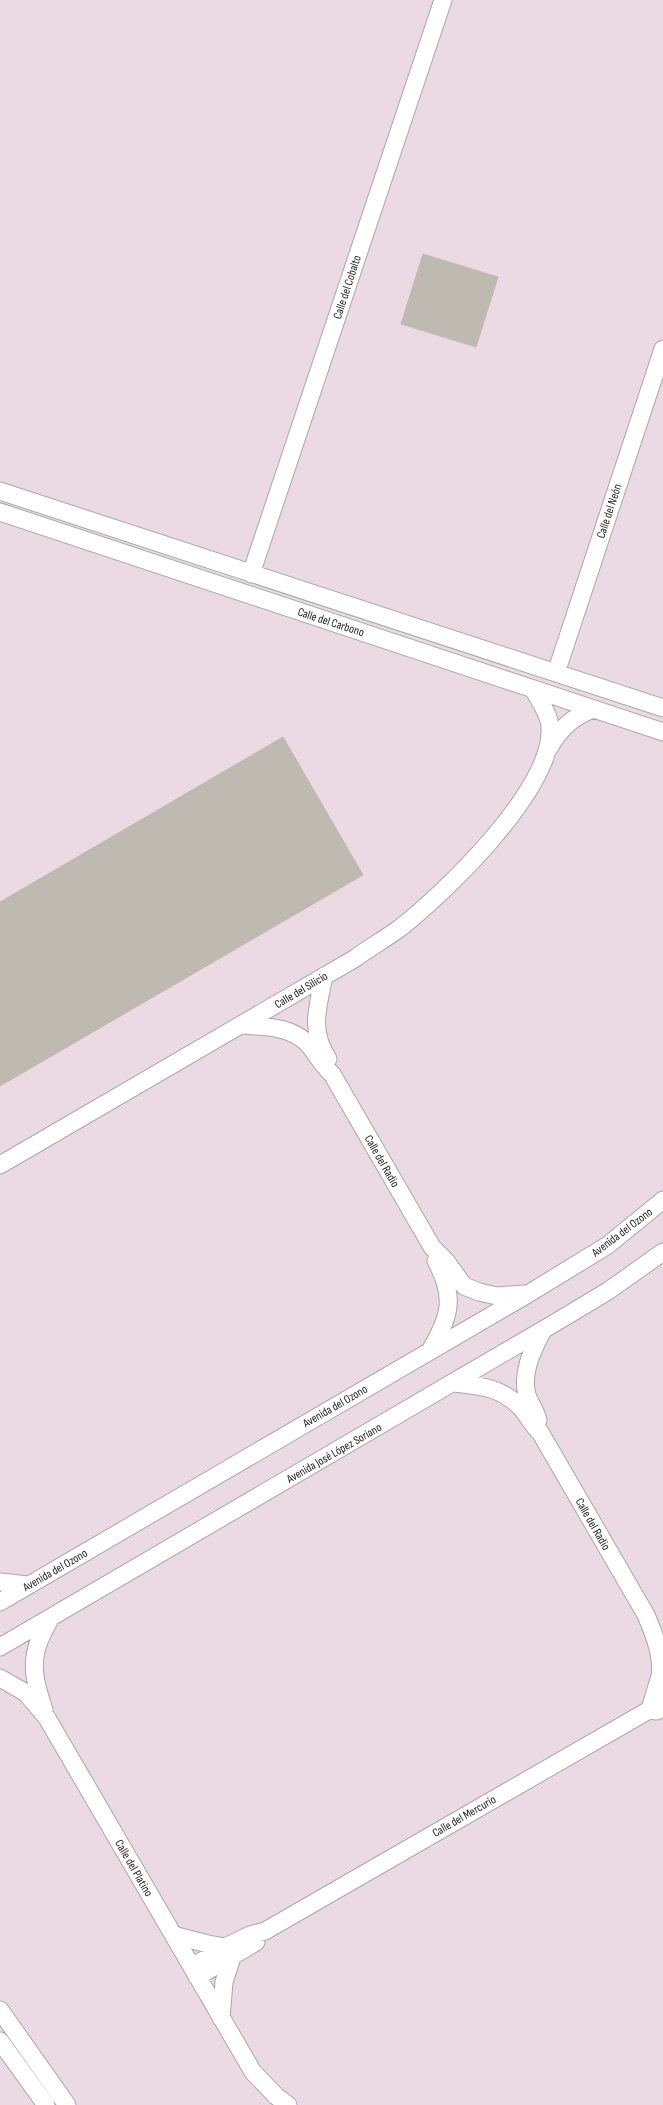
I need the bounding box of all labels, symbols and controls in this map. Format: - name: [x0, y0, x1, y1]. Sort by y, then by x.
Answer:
- street label: Calle del Cobalto: [330, 253, 365, 321]
- street label: Calle del Neón: [594, 482, 625, 540]
- street label: Calle del Carbono: [296, 605, 366, 640]
- street label: Calle del Silicio: [272, 969, 331, 1012]
- street label: Calle del Radio: [361, 1133, 402, 1190]
- street label: Avenida del Ozono: [588, 1205, 656, 1261]
- street label: Avenida del Ozono: [299, 1382, 370, 1432]
- street label: Avenida José López Soriano: [283, 1420, 385, 1487]
- street label: Calle del Radio: [572, 1496, 613, 1553]
- street label: Avenida del Ozono: [19, 1546, 90, 1596]
- street label: Calle del Mercurio: [430, 1792, 499, 1841]
- street label: Calle del Platino: [111, 1837, 156, 1899]

